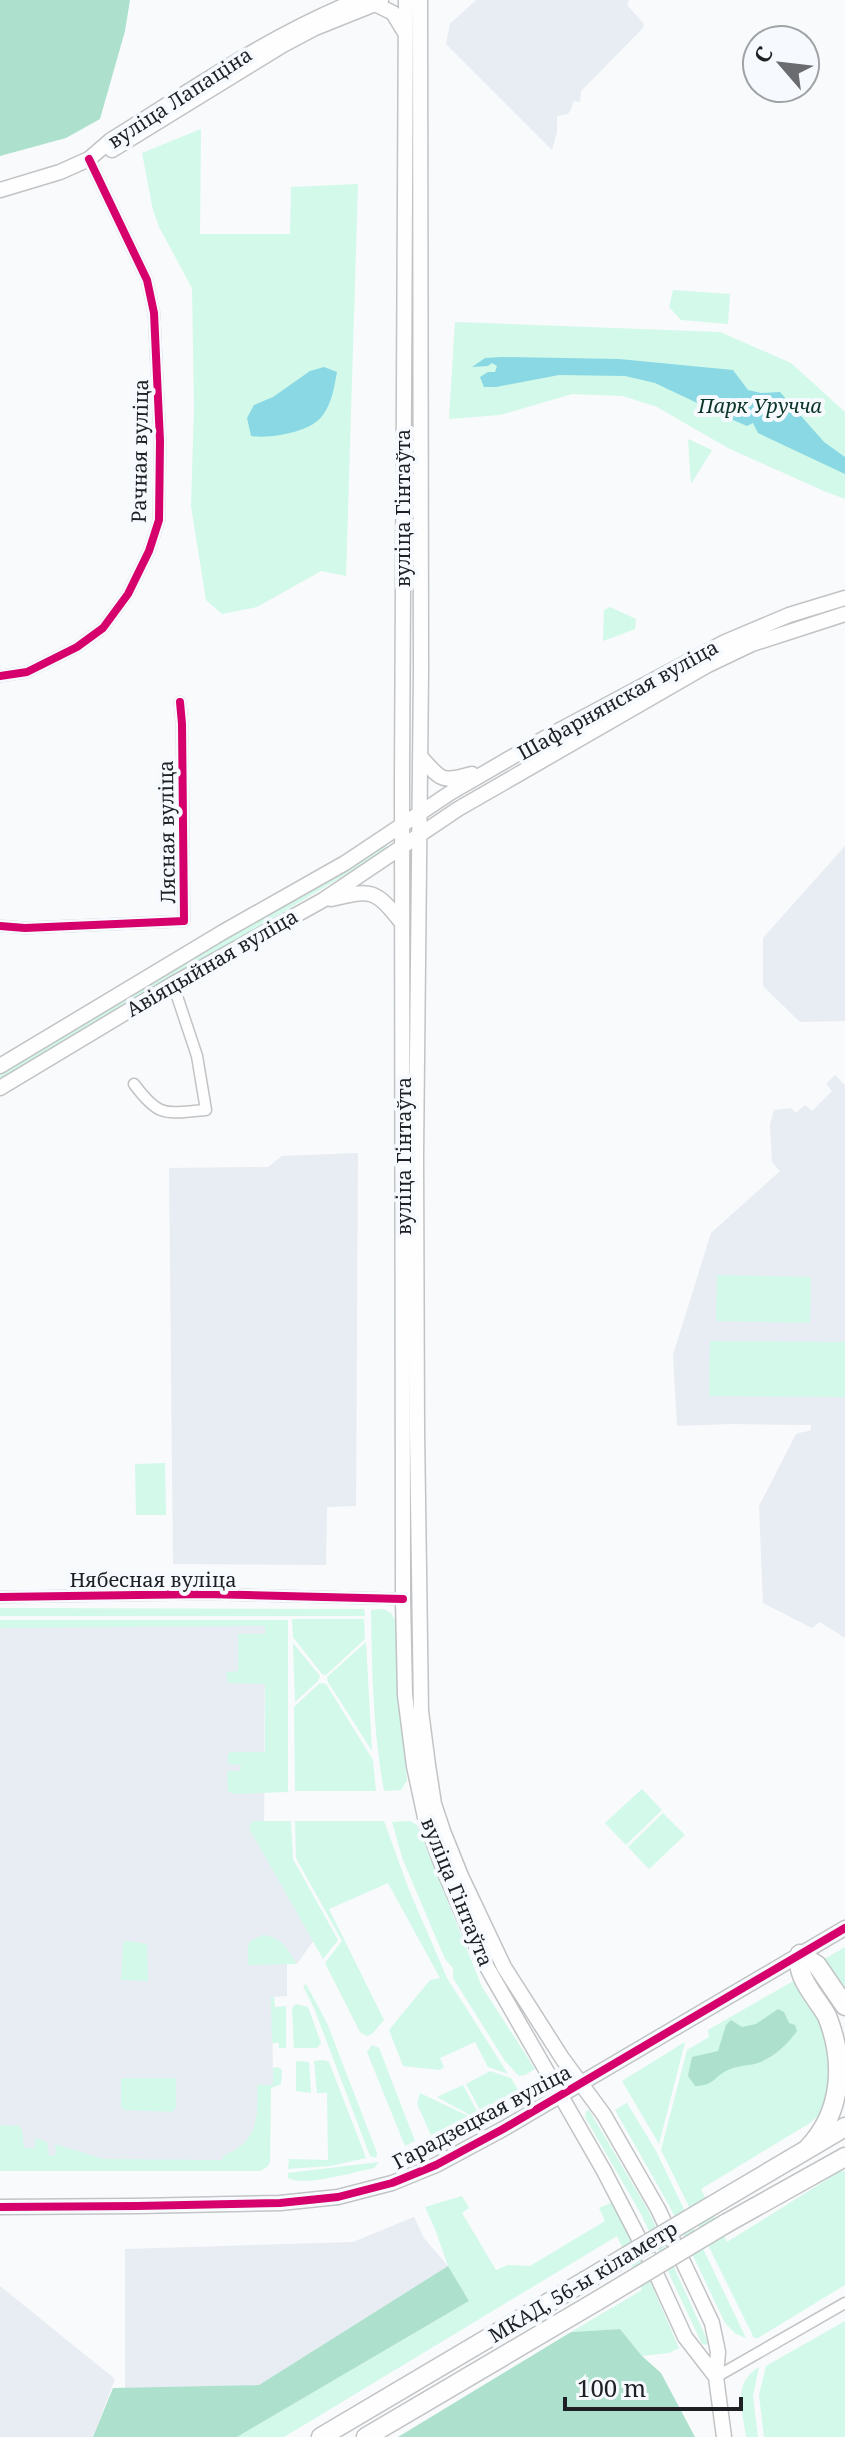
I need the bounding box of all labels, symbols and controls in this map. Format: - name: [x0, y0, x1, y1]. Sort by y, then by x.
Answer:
- north arrow: [741, 24, 821, 104]
- street label: вуліца Лапаціна: [102, 41, 257, 154]
- text: С: [746, 41, 779, 68]
- street label: Рачная вуліца: [125, 379, 154, 523]
- park label: Парк Уручча: [697, 392, 822, 419]
- street label: вуліца Гінтаўта: [389, 429, 416, 587]
- street label: Шафарнянская вуліца: [513, 633, 723, 766]
- street label: Лясная вуліца: [152, 760, 181, 904]
- street label: Авіяцыйная вуліца: [121, 902, 303, 1023]
- street label: вуліца Гінтаўта: [390, 1077, 417, 1235]
- street label: Нябесная вуліца: [69, 1566, 237, 1593]
- street label: вуліца Гінтаўта: [415, 1813, 500, 1970]
- street label: Гарадзецкая вуліца: [388, 2058, 576, 2175]
- street label: МКАД, 56-ы кіламетр: [483, 2215, 682, 2349]
- scale bar: [565, 2361, 741, 2411]
- text: 100 m: [577, 2371, 646, 2404]

